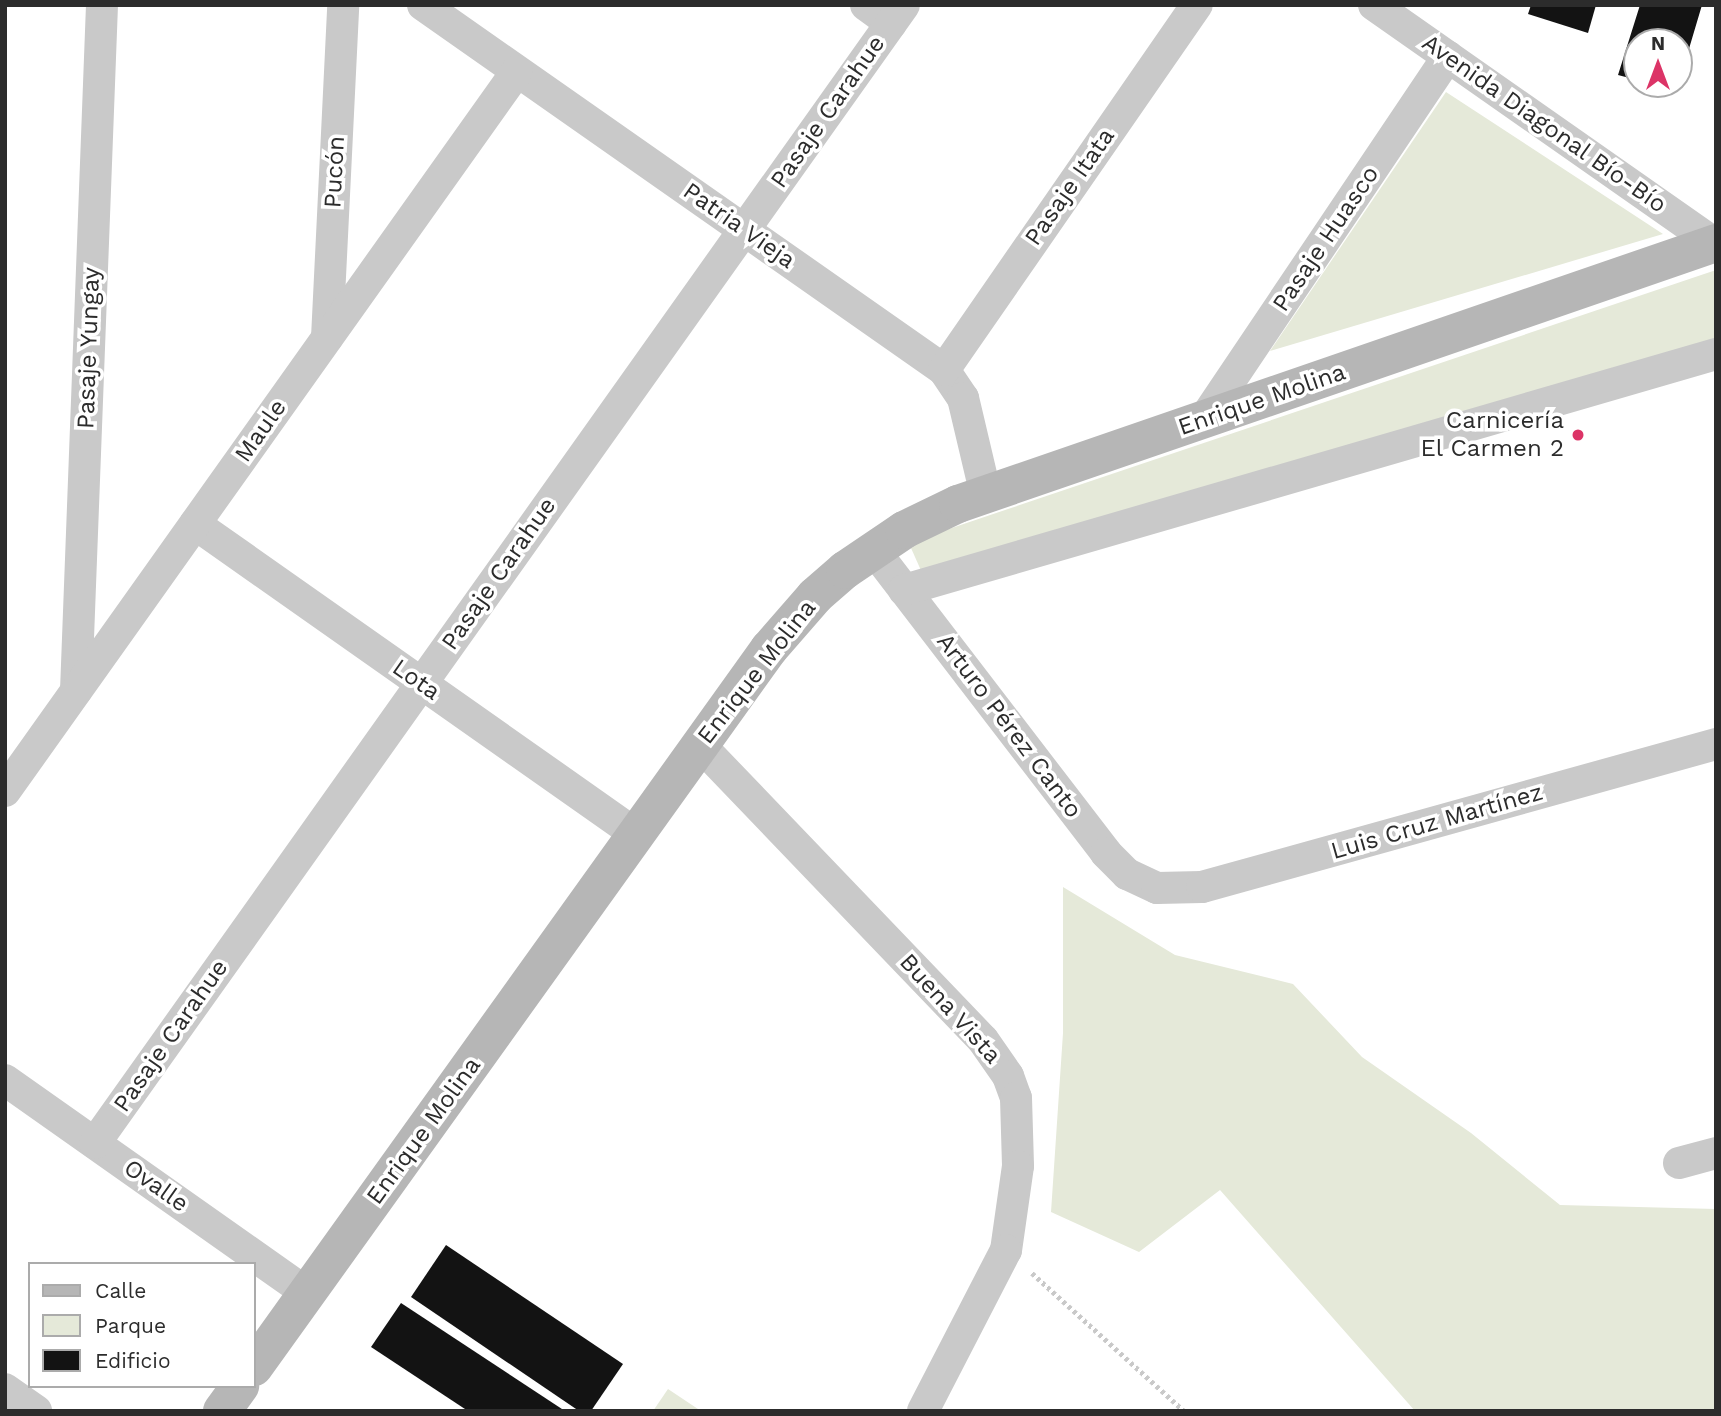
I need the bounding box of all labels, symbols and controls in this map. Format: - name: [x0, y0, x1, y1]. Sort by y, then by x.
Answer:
- street label: Avenida Diagonal Bío-Bío: [1416, 28, 1672, 220]
- north arrow: [1623, 28, 1693, 98]
- street label: Pasaje Carahue: [765, 30, 891, 194]
- text: N: [1651, 32, 1665, 55]
- street label: Pasaje Itata: [1019, 123, 1121, 251]
- street label: Pucón: [319, 135, 351, 209]
- street label: Pasaje Huasco: [1267, 161, 1385, 317]
- street label: Patria Vieja: [677, 176, 801, 276]
- street label: Pasaje Yungay: [72, 266, 106, 430]
- street label: Enrique Molina: [1175, 358, 1349, 442]
- street label: Maule: [229, 394, 293, 468]
- place label: Carnicería El Carmen 2: [1420, 407, 1564, 463]
- marker: Carnicería El Carmen 2: [1570, 427, 1586, 443]
- street label: Pasaje Carahue: [436, 492, 562, 656]
- street label: Enrique Molina: [692, 594, 822, 750]
- street label: Arturo Pérez Canto: [930, 628, 1088, 824]
- street label: Lota: [387, 653, 445, 707]
- street label: Luis Cruz Martínez: [1328, 778, 1546, 866]
- street label: Buena Vista: [893, 948, 1007, 1070]
- street label: Pasaje Carahue: [108, 954, 234, 1118]
- street label: Enrique Molina: [361, 1052, 487, 1210]
- street label: Ovalle: [118, 1153, 194, 1219]
- legend: [28, 1262, 256, 1388]
- text: Calle: [95, 1278, 146, 1303]
- text: Parque: [95, 1313, 166, 1338]
- text: Edificio: [95, 1348, 171, 1373]

